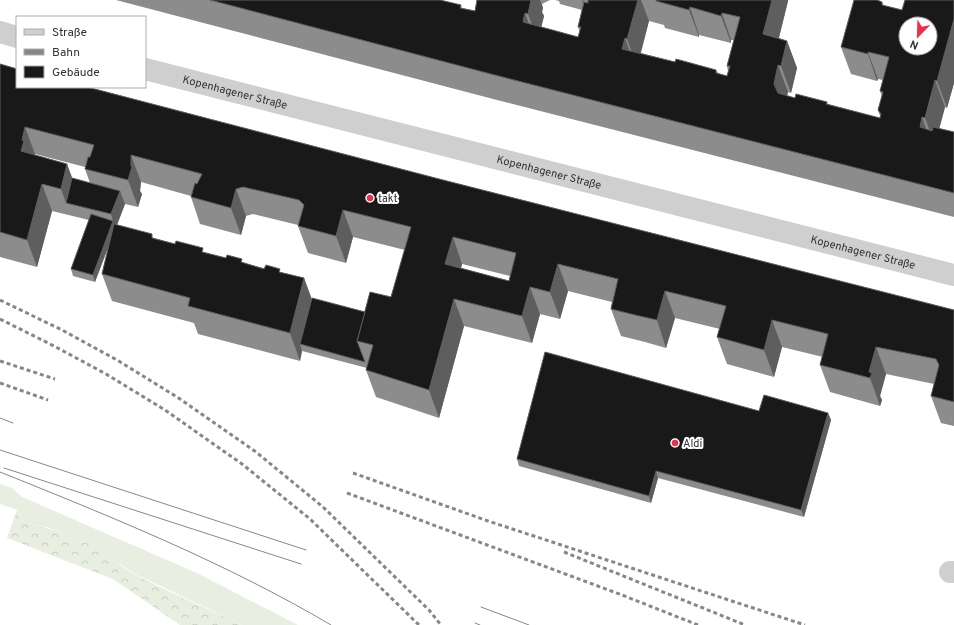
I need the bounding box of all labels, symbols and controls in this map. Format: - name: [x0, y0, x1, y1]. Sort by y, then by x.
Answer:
- legend: [16, 16, 146, 88]
- north arrow: [898, 16, 938, 56]
- text: Straße: [52, 25, 87, 41]
- text: N: [908, 36, 921, 52]
- text: Bahn: [52, 45, 80, 61]
- text: Gebäude: [52, 65, 100, 81]
- street label: Kopenhagener Straße: [181, 73, 289, 113]
- street label: Kopenhagener Straße: [495, 153, 603, 193]
- place label: takt: [378, 192, 398, 206]
- marker: takt: [365, 193, 375, 203]
- street label: Kopenhagener Straße: [809, 233, 917, 273]
- place label: Aldi: [683, 437, 702, 451]
- marker: Aldi: [670, 438, 680, 448]

